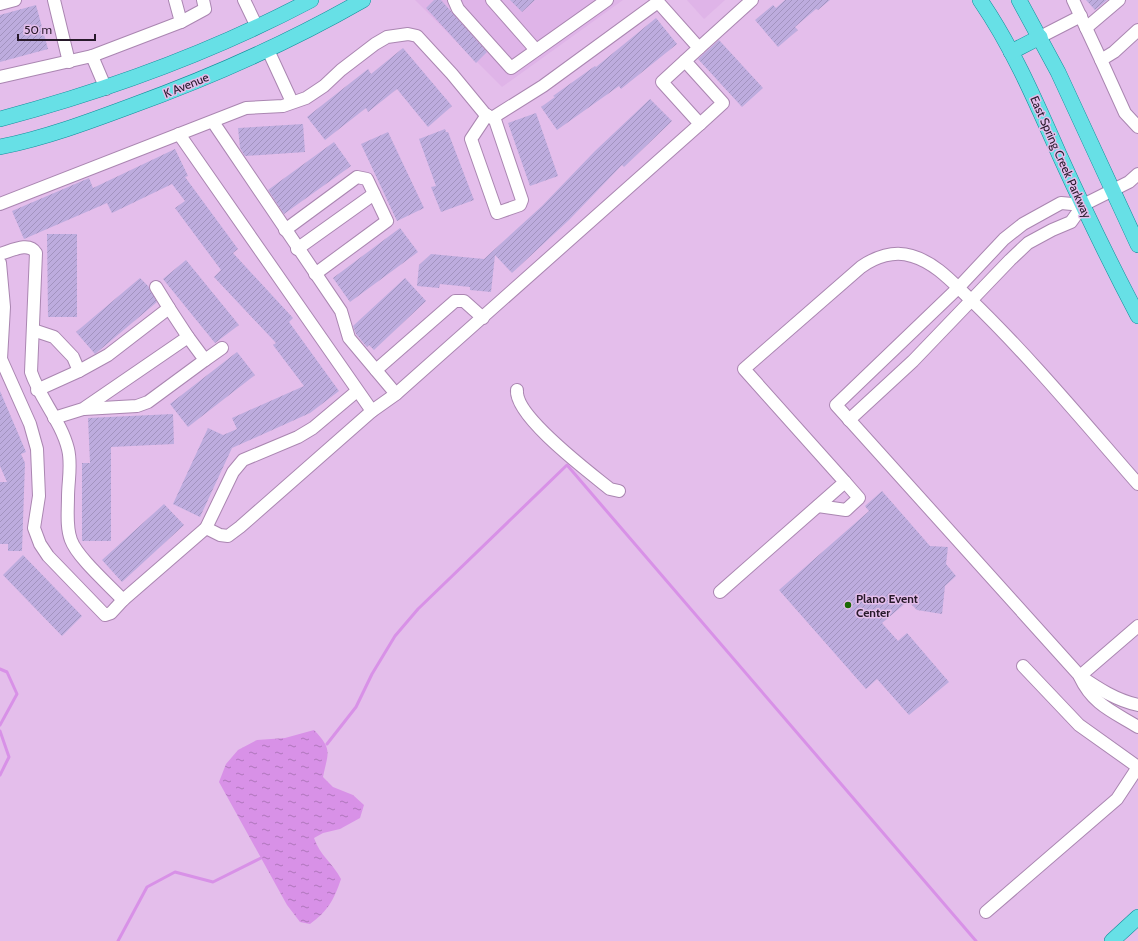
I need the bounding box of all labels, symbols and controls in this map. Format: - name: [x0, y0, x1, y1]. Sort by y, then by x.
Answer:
- scale bar: [18, 16, 95, 42]
- text: 50 m: [24, 22, 52, 37]
- street label: K Avenue: [161, 69, 211, 101]
- street label: East Spring Creek Parkway: [1027, 93, 1095, 221]
- place label: Plano Event Center: [856, 591, 918, 620]
- marker: Plano Event Center: [843, 600, 853, 610]

